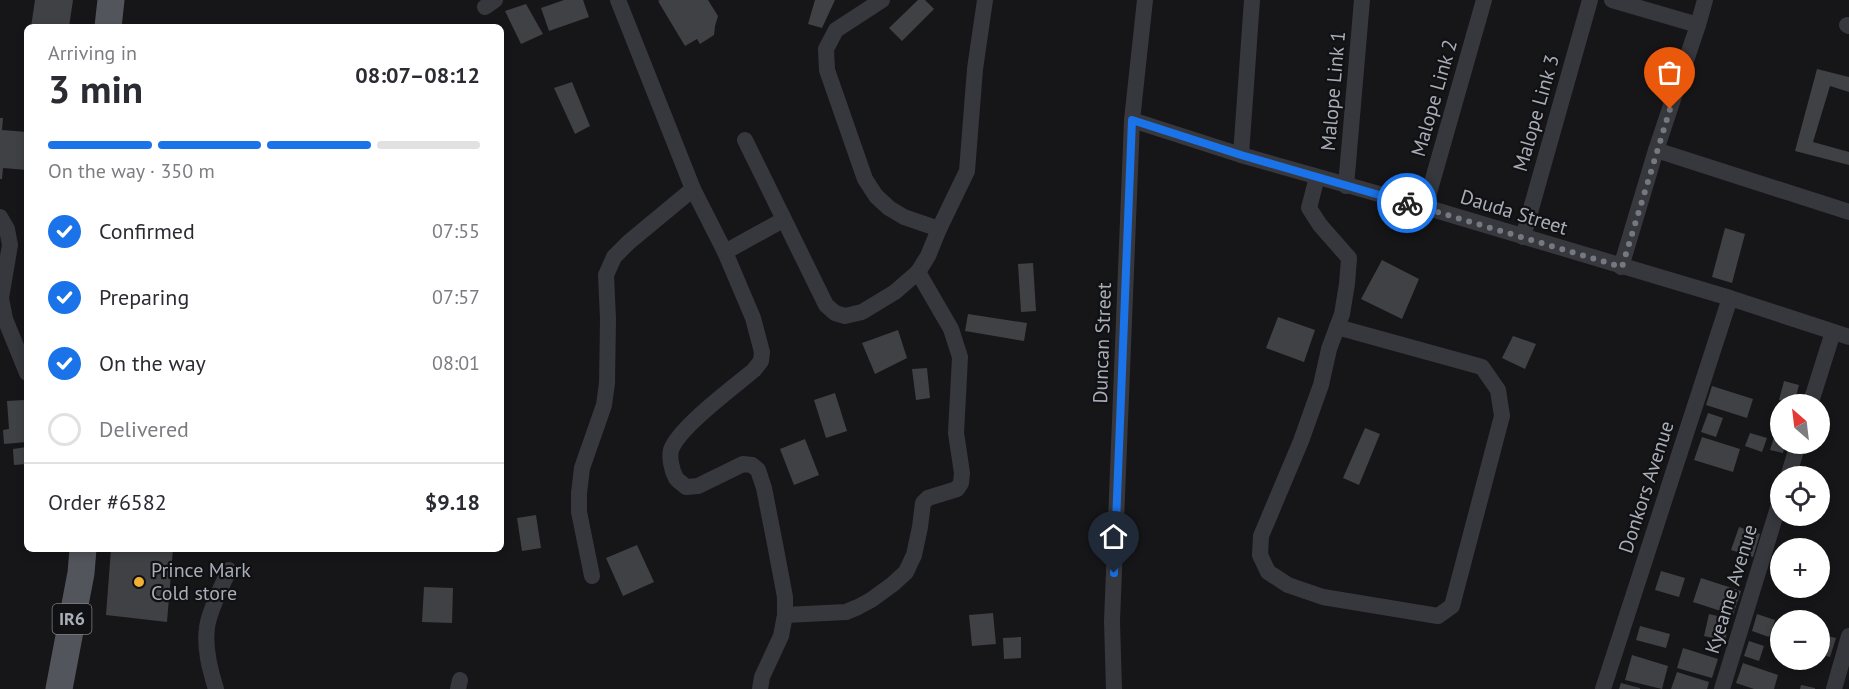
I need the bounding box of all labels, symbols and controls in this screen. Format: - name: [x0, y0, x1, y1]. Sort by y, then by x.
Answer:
- street label: Malope Link 1: [1315, 30, 1351, 152]
- street label: Malope Link 2: [1405, 37, 1463, 159]
- text: Arriving in: [48, 40, 137, 66]
- pin: [1644, 47, 1695, 109]
- street label: Malope Link 3: [1507, 52, 1565, 174]
- icon: bag: [1653, 56, 1686, 89]
- text: 08:07–08:12: [355, 61, 480, 89]
- text: 3 min: [48, 63, 143, 114]
- text: On the way · 350 m: [48, 158, 215, 184]
- courier: [1377, 173, 1437, 233]
- street label: Dauda Street: [1457, 183, 1571, 241]
- icon: bike: [1391, 187, 1424, 220]
- icon: check: [48, 215, 81, 248]
- text: Confirmed: [99, 217, 195, 245]
- text: 07:55: [432, 218, 480, 244]
- icon: check: [48, 281, 81, 314]
- street label: Duncan Street: [1087, 282, 1117, 404]
- text: Preparing: [99, 283, 189, 311]
- text: 07:57: [432, 284, 480, 310]
- icon: check: [48, 347, 81, 380]
- text: On the way: [99, 349, 206, 377]
- text: 08:01: [432, 350, 480, 376]
- north arrow: [1770, 394, 1830, 454]
- map controls: [1770, 394, 1830, 670]
- text: Delivered: [99, 415, 189, 443]
- street label: Donkors Avenue: [1612, 418, 1680, 556]
- button: locate: [1770, 466, 1830, 526]
- text: Order #6582: [48, 488, 167, 516]
- text: $9.18: [425, 488, 480, 516]
- pin: [1088, 511, 1139, 573]
- icon: home: [1097, 520, 1130, 553]
- street label: Kyeame Avenue: [1699, 521, 1763, 657]
- button: +: [1770, 538, 1830, 598]
- place label: Prince Mark Cold store: [151, 557, 251, 606]
- marker: Prince Mark Cold store: [132, 575, 146, 589]
- road number: IR6: [52, 604, 92, 634]
- button: −: [1770, 610, 1830, 670]

